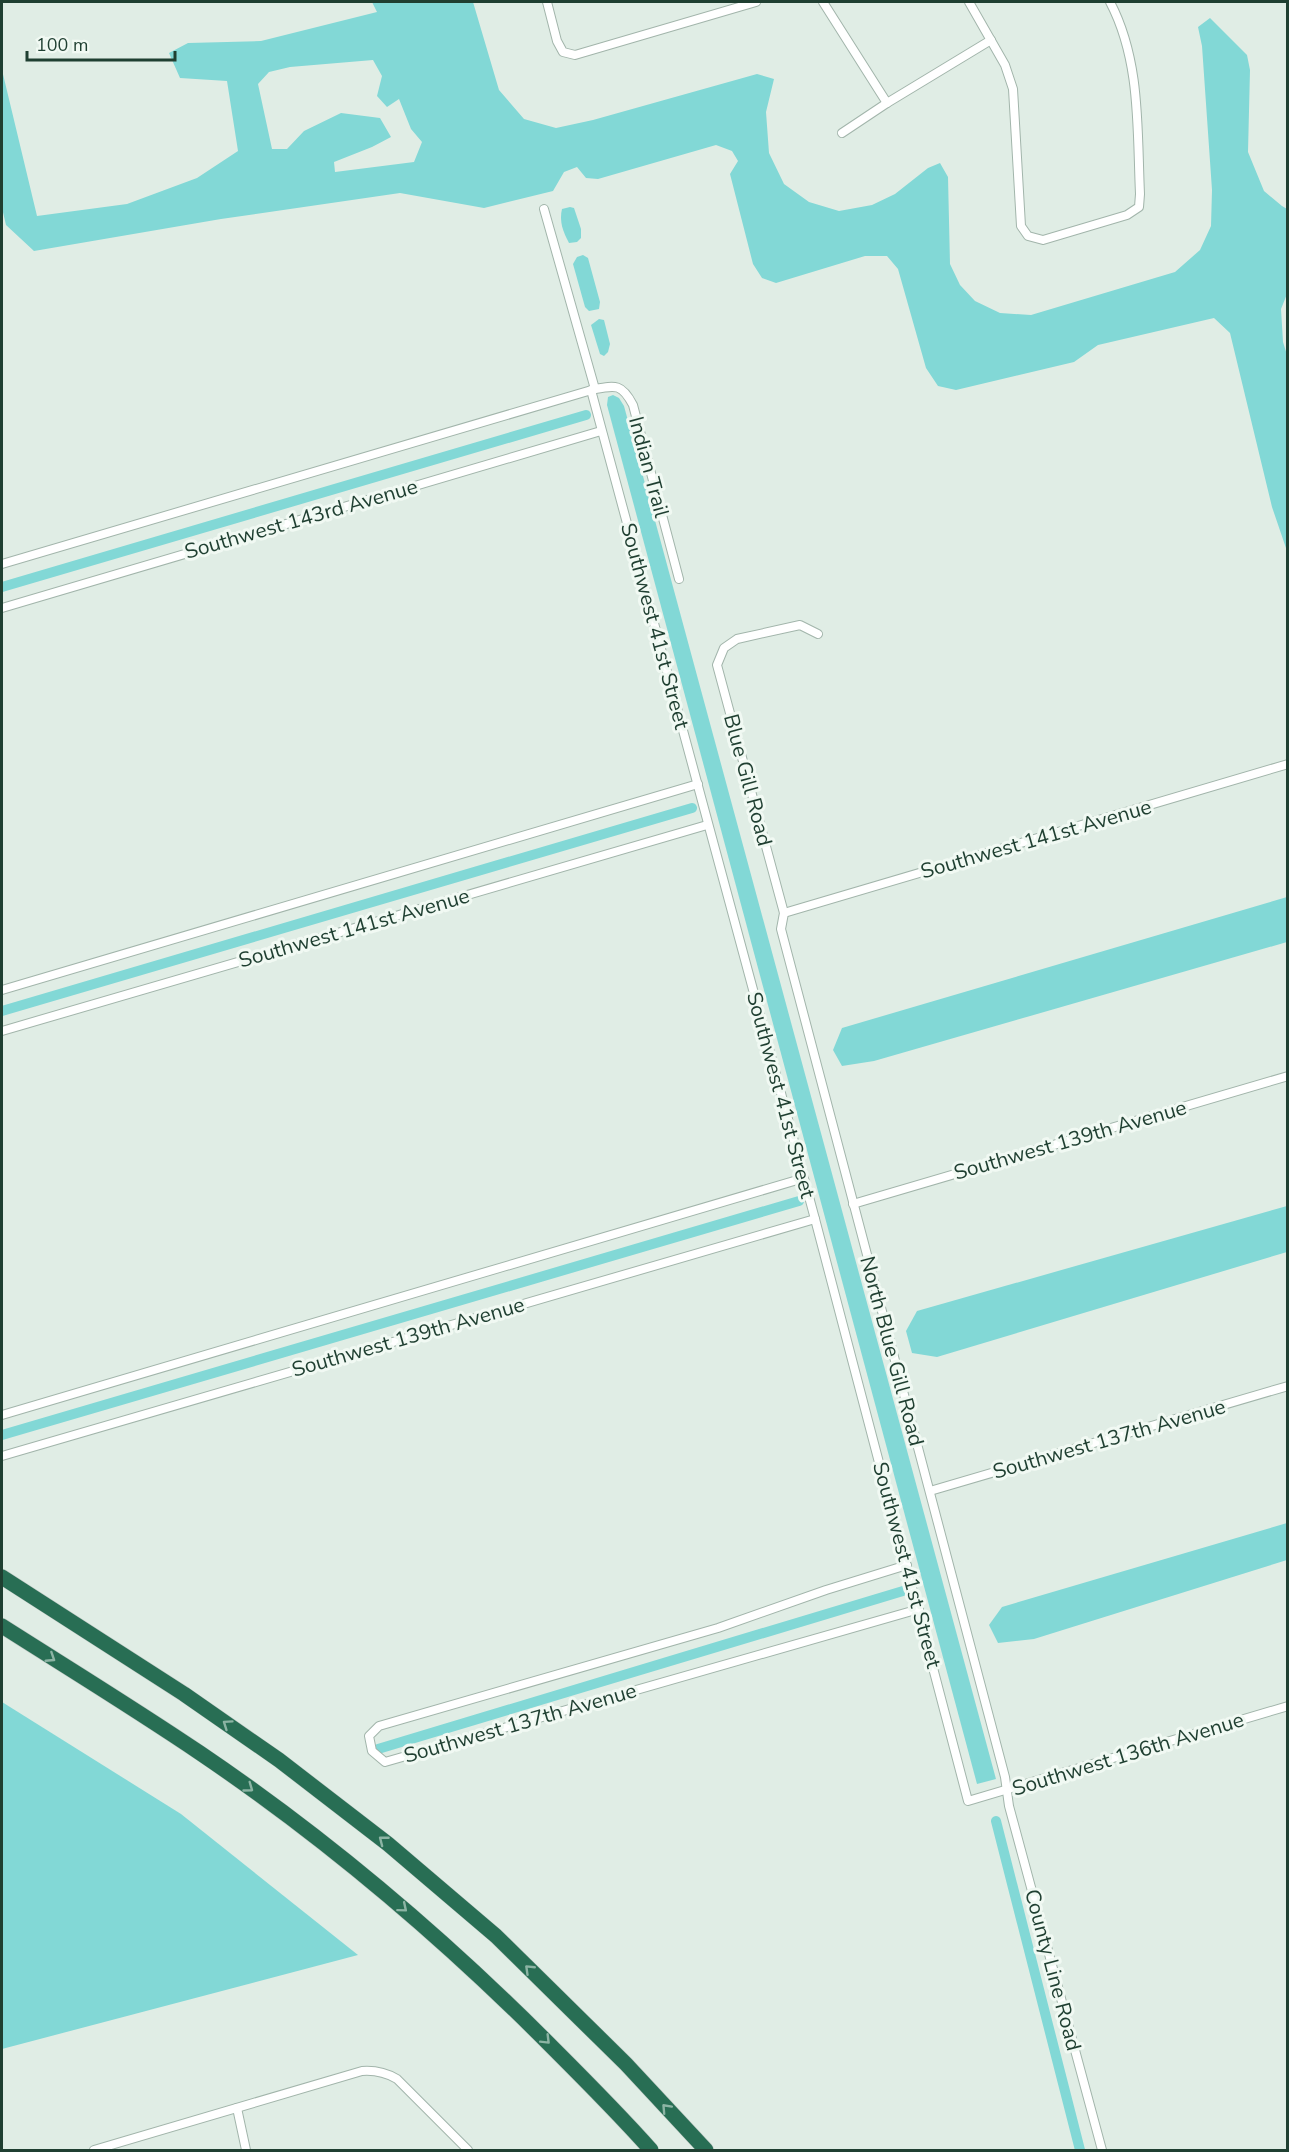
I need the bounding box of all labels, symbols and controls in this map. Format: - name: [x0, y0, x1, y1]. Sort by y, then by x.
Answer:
- scale bar: [27, 24, 176, 62]
- text: 100 m: [36, 33, 88, 57]
- street label: Indian Trail: [622, 413, 676, 521]
- street label: Southwest 143rd Avenue: [181, 472, 421, 566]
- street label: Southwest 41st Street: [614, 520, 696, 733]
- street label: Blue Gill Road: [717, 711, 779, 849]
- street label: Southwest 141st Avenue: [917, 793, 1155, 885]
- street label: Southwest 141st Avenue: [235, 882, 473, 974]
- street label: Southwest 41st Street: [740, 989, 822, 1202]
- street label: Southwest 139th Avenue: [950, 1093, 1190, 1187]
- street label: North Blue Gill Road: [853, 1253, 931, 1449]
- street label: Southwest 139th Avenue: [288, 1290, 528, 1384]
- street label: Southwest 137th Avenue: [989, 1392, 1229, 1486]
- street label: Southwest 41st Street: [866, 1459, 948, 1672]
- one-way arrow: [45, 1650, 55, 1662]
- street label: Southwest 137th Avenue: [400, 1676, 640, 1770]
- street label: Southwest 136th Avenue: [1009, 1705, 1247, 1803]
- one-way arrow: [222, 1720, 233, 1731]
- one-way arrow: [242, 1781, 253, 1792]
- one-way arrow: [379, 1837, 390, 1848]
- street label: County Line Road: [1018, 1886, 1088, 2054]
- one-way arrow: [396, 1900, 407, 1911]
- one-way arrow: [526, 1965, 536, 1976]
- one-way arrow: [538, 2033, 549, 2044]
- one-way arrow: [662, 2104, 673, 2114]

